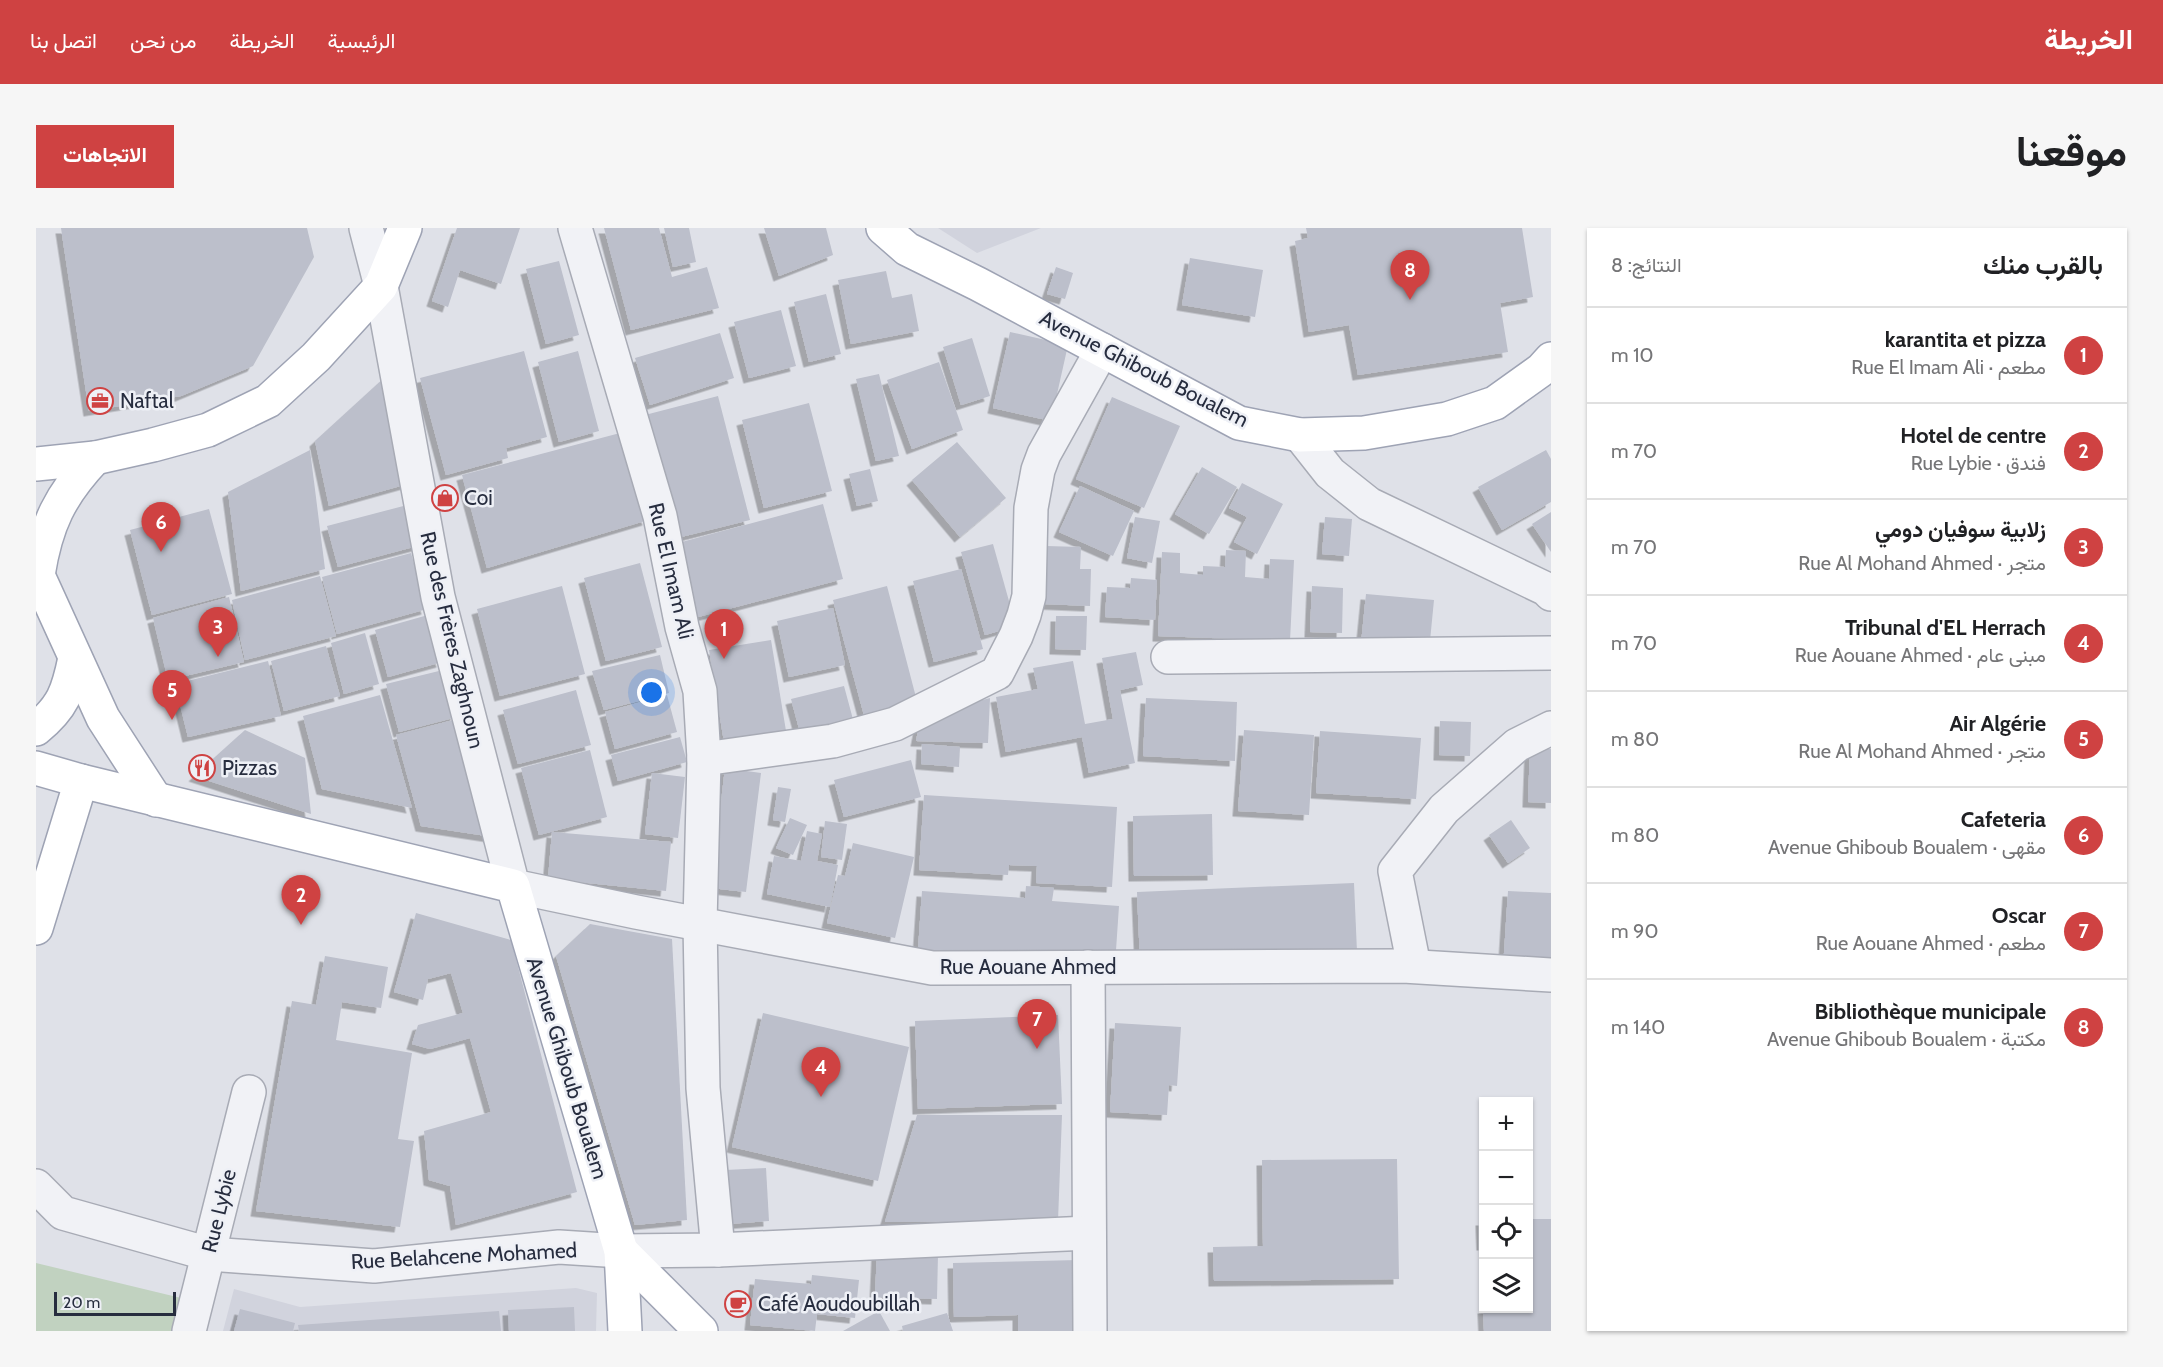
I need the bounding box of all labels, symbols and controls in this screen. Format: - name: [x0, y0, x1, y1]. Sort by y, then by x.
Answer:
- text: الخريطة: [2044, 22, 2133, 56]
- text: اتصل بنا: [30, 28, 97, 53]
- text: من نحن: [130, 28, 196, 53]
- text: الخريطة: [229, 28, 294, 53]
- text: الرئيسية: [327, 28, 395, 53]
- button: الاتجاهات: [36, 125, 174, 188]
- text: موقعنا: [2016, 125, 2127, 177]
- text: بالقرب منك: [1983, 249, 2103, 281]
- pin: 8: [1390, 250, 1430, 300]
- text: النتائج: 8: [1611, 253, 1682, 277]
- street label: Avenue Ghiboub Boualem: [1036, 305, 1253, 432]
- text: karantita et pizza: [1885, 326, 2046, 353]
- text: 10 m: [1611, 343, 1654, 367]
- text: 1: [2080, 343, 2087, 367]
- text: مطعم · Rue El Imam Ali: [1851, 355, 2046, 379]
- office icon: Naftal: [85, 386, 115, 416]
- place label: Naftal: [120, 388, 174, 413]
- text: Hotel de centre: [1900, 422, 2046, 449]
- text: 70 m: [1611, 439, 1657, 463]
- text: 2: [2078, 439, 2089, 463]
- text: فندق · Rue Lybie: [1911, 451, 2046, 475]
- shop icon: Coi: [430, 483, 460, 513]
- place label: Coi: [464, 485, 493, 510]
- street label: Rue El Imam Ali: [644, 500, 699, 642]
- pin: 6: [142, 502, 180, 552]
- text: زلابية سوفيان دومي: [1875, 516, 2046, 543]
- street label: Rue des Frères Zaghnoun: [415, 529, 490, 751]
- text: 70 m: [1611, 535, 1657, 559]
- text: 3: [2078, 535, 2089, 559]
- text: متجر · Rue Al Mohand Ahmed: [1798, 551, 2046, 575]
- pin: 3: [198, 608, 237, 657]
- pin: 1: [704, 610, 744, 659]
- text: Tribunal d'EL Herrach: [1845, 614, 2046, 641]
- text: 70 m: [1611, 631, 1657, 655]
- text: 4: [2077, 631, 2090, 655]
- text: مبنى عام · Rue Aouane Ahmed: [1795, 643, 2046, 667]
- pin: 5: [152, 670, 192, 720]
- your location: [637, 678, 666, 707]
- text: Air Algérie: [1949, 710, 2046, 737]
- text: 80 m: [1611, 727, 1659, 751]
- text: 5: [2078, 727, 2089, 751]
- text: متجر · Rue Al Mohand Ahmed: [1798, 739, 2046, 763]
- restaurant icon: Pizzas: [187, 753, 217, 783]
- place label: Pizzas: [222, 755, 277, 780]
- text: Cafeteria: [1961, 806, 2046, 833]
- text: 80 m: [1611, 823, 1659, 847]
- text: 6: [2078, 823, 2089, 847]
- text: مقهى · Avenue Ghiboub Boualem: [1768, 835, 2046, 859]
- pin: 2: [282, 876, 320, 925]
- text: Oscar: [1992, 902, 2046, 929]
- text: 90 m: [1611, 919, 1658, 943]
- text: 7: [2078, 919, 2089, 943]
- text: مطعم · Rue Aouane Ahmed: [1816, 931, 2046, 955]
- street label: Avenue Ghiboub Boualem: [522, 954, 613, 1182]
- street label: Rue Aouane Ahmed: [940, 954, 1116, 979]
- text: Bibliothèque municipale: [1815, 998, 2046, 1025]
- pin: 7: [1018, 1000, 1056, 1049]
- text: 140 m: [1611, 1015, 1665, 1039]
- text: 8: [2077, 1015, 2090, 1039]
- text: مكتبة · Avenue Ghiboub Boualem: [1767, 1027, 2046, 1051]
- pin: 4: [802, 1048, 840, 1097]
- map controls: [1479, 1097, 1533, 1313]
- button: +: [1479, 1097, 1533, 1151]
- button: −: [1479, 1151, 1533, 1205]
- street label: Rue Lybie: [196, 1166, 241, 1255]
- button: locate: [1479, 1205, 1533, 1259]
- street label: Rue Belahcene Mohamed: [350, 1237, 578, 1274]
- button: layers: [1479, 1259, 1533, 1313]
- scale bar: [54, 1289, 176, 1316]
- cafe icon: Café Aoudoubillah: [723, 1289, 753, 1319]
- place label: Café Aoudoubillah: [758, 1291, 920, 1316]
- text: 20 m: [63, 1293, 100, 1312]

